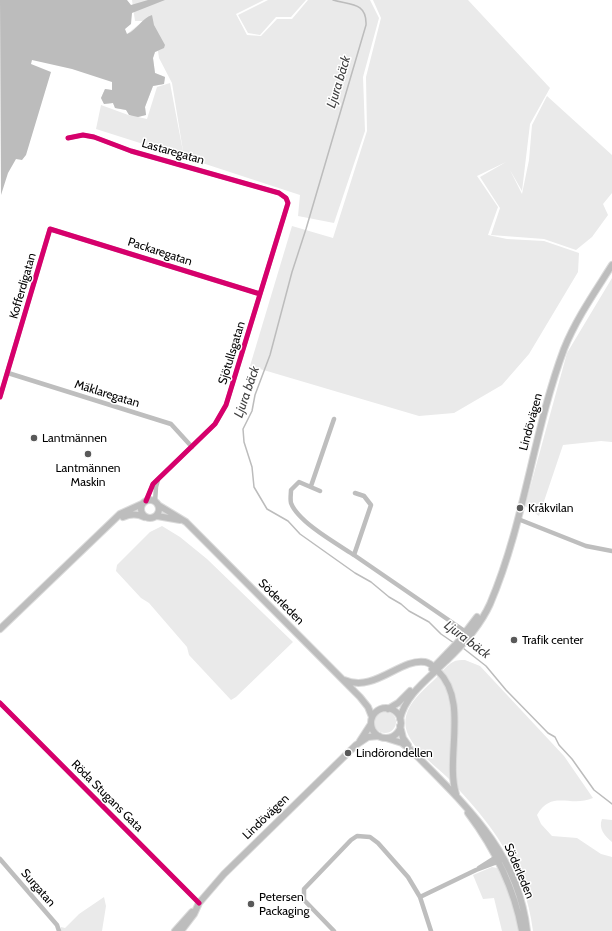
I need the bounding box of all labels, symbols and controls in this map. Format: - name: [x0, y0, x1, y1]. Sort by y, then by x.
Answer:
- water label: Ljura bäck: [324, 54, 354, 110]
- street label: Lastaregatan: [140, 136, 206, 168]
- street label: Packaregatan: [126, 235, 194, 269]
- street label: Kofferdigatan: [7, 251, 39, 321]
- street label: Sjötullsgatan: [216, 320, 248, 386]
- water label: Ljura bäck: [231, 364, 263, 420]
- street label: Mäklaregatan: [73, 377, 141, 411]
- street label: Lindövägen: [516, 392, 546, 452]
- place label: Lantmännen: [42, 431, 107, 445]
- marker: Lantmännen: [29, 433, 39, 443]
- marker: Lantmännen Maskin: [83, 449, 93, 459]
- place label: Lantmännen Maskin: [56, 461, 120, 489]
- place label: Kråkvilan: [528, 501, 573, 515]
- marker: Kråkvilan: [515, 503, 525, 513]
- street label: Söderleden: [255, 576, 307, 628]
- water label: Ljura bäck: [441, 618, 493, 662]
- place label: Trafik center: [522, 633, 583, 647]
- marker: Trafik center: [509, 635, 519, 645]
- place label: Lindörondellen: [356, 746, 433, 760]
- marker: Lindörondellen: [343, 748, 353, 758]
- street label: Röda Stugans Gata: [68, 757, 146, 835]
- street label: Lindövägen: [240, 791, 292, 843]
- street label: Söderleden: [501, 841, 537, 901]
- street label: Surgatan: [18, 866, 58, 910]
- place label: Petersen Packaging: [259, 890, 309, 918]
- marker: Petersen Packaging: [246, 899, 256, 909]

